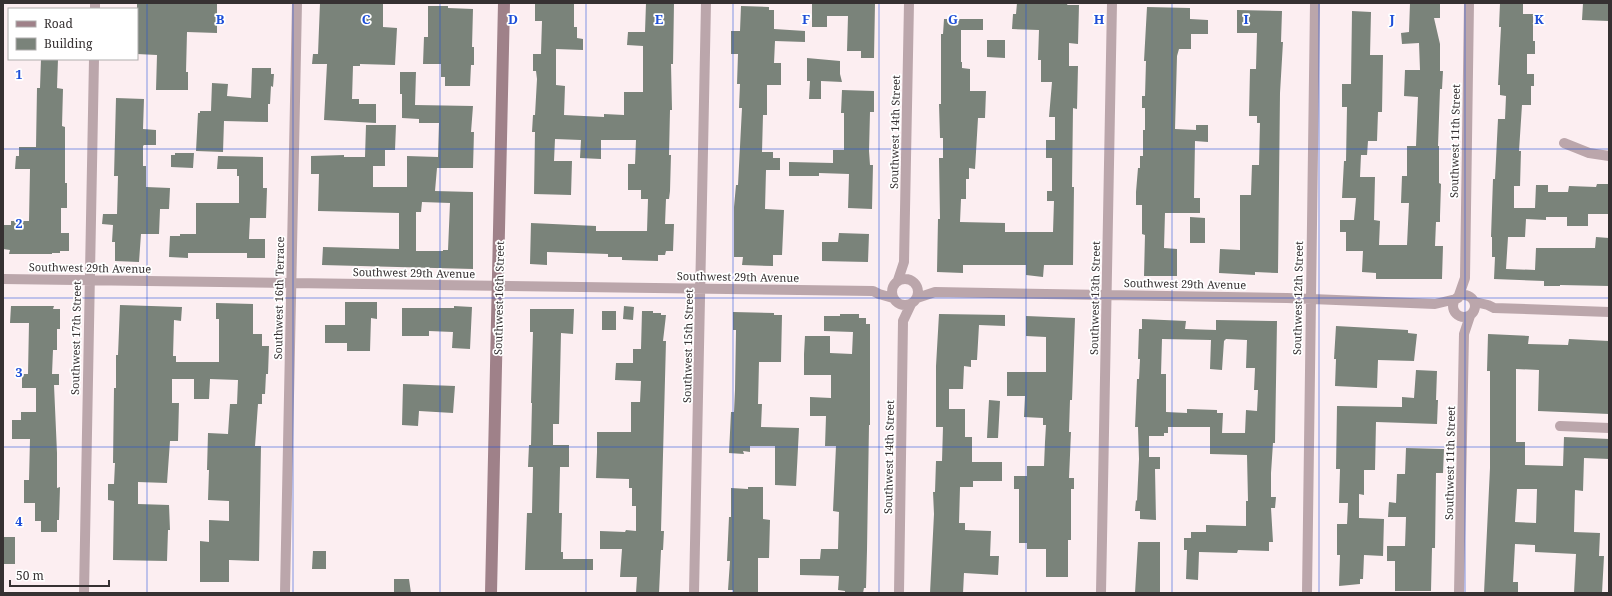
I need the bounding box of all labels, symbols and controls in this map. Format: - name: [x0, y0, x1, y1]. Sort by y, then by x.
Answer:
- legend: [8, 8, 138, 60]
- text: B: [216, 10, 225, 28]
- text: C: [362, 10, 371, 28]
- text: D: [508, 10, 518, 28]
- text: E: [655, 10, 664, 28]
- text: F: [802, 10, 810, 28]
- text: G: [948, 10, 958, 28]
- text: H: [1094, 10, 1105, 28]
- text: I: [1243, 10, 1249, 28]
- text: J: [1388, 10, 1395, 28]
- text: K: [1534, 10, 1544, 28]
- text: Road: [44, 15, 74, 32]
- text: Building: [44, 35, 93, 52]
- text: 1: [15, 65, 23, 83]
- street label: Southwest 14th Street: [886, 75, 903, 189]
- street label: Southwest 11th Street: [1446, 84, 1463, 198]
- text: 2: [15, 214, 23, 232]
- street label: Southwest 16th Terrace: [270, 236, 287, 360]
- street label: Southwest 16th Street: [490, 241, 507, 355]
- street label: Southwest 13th Street: [1086, 241, 1103, 355]
- street label: Southwest 12th Street: [1289, 241, 1306, 355]
- street label: Southwest 29th Avenue: [29, 259, 152, 276]
- street label: Southwest 29th Avenue: [353, 264, 476, 281]
- street label: Southwest 29th Avenue: [677, 268, 800, 285]
- street label: Southwest 29th Avenue: [1124, 275, 1247, 292]
- street label: Southwest 17th Street: [67, 281, 84, 395]
- street label: Southwest 15th Street: [679, 289, 696, 403]
- text: 3: [15, 363, 23, 381]
- street label: Southwest 14th Street: [880, 400, 897, 514]
- street label: Southwest 11th Street: [1441, 406, 1458, 520]
- text: 4: [15, 512, 23, 530]
- scale bar: [10, 562, 109, 588]
- text: 50 m: [16, 567, 44, 584]

